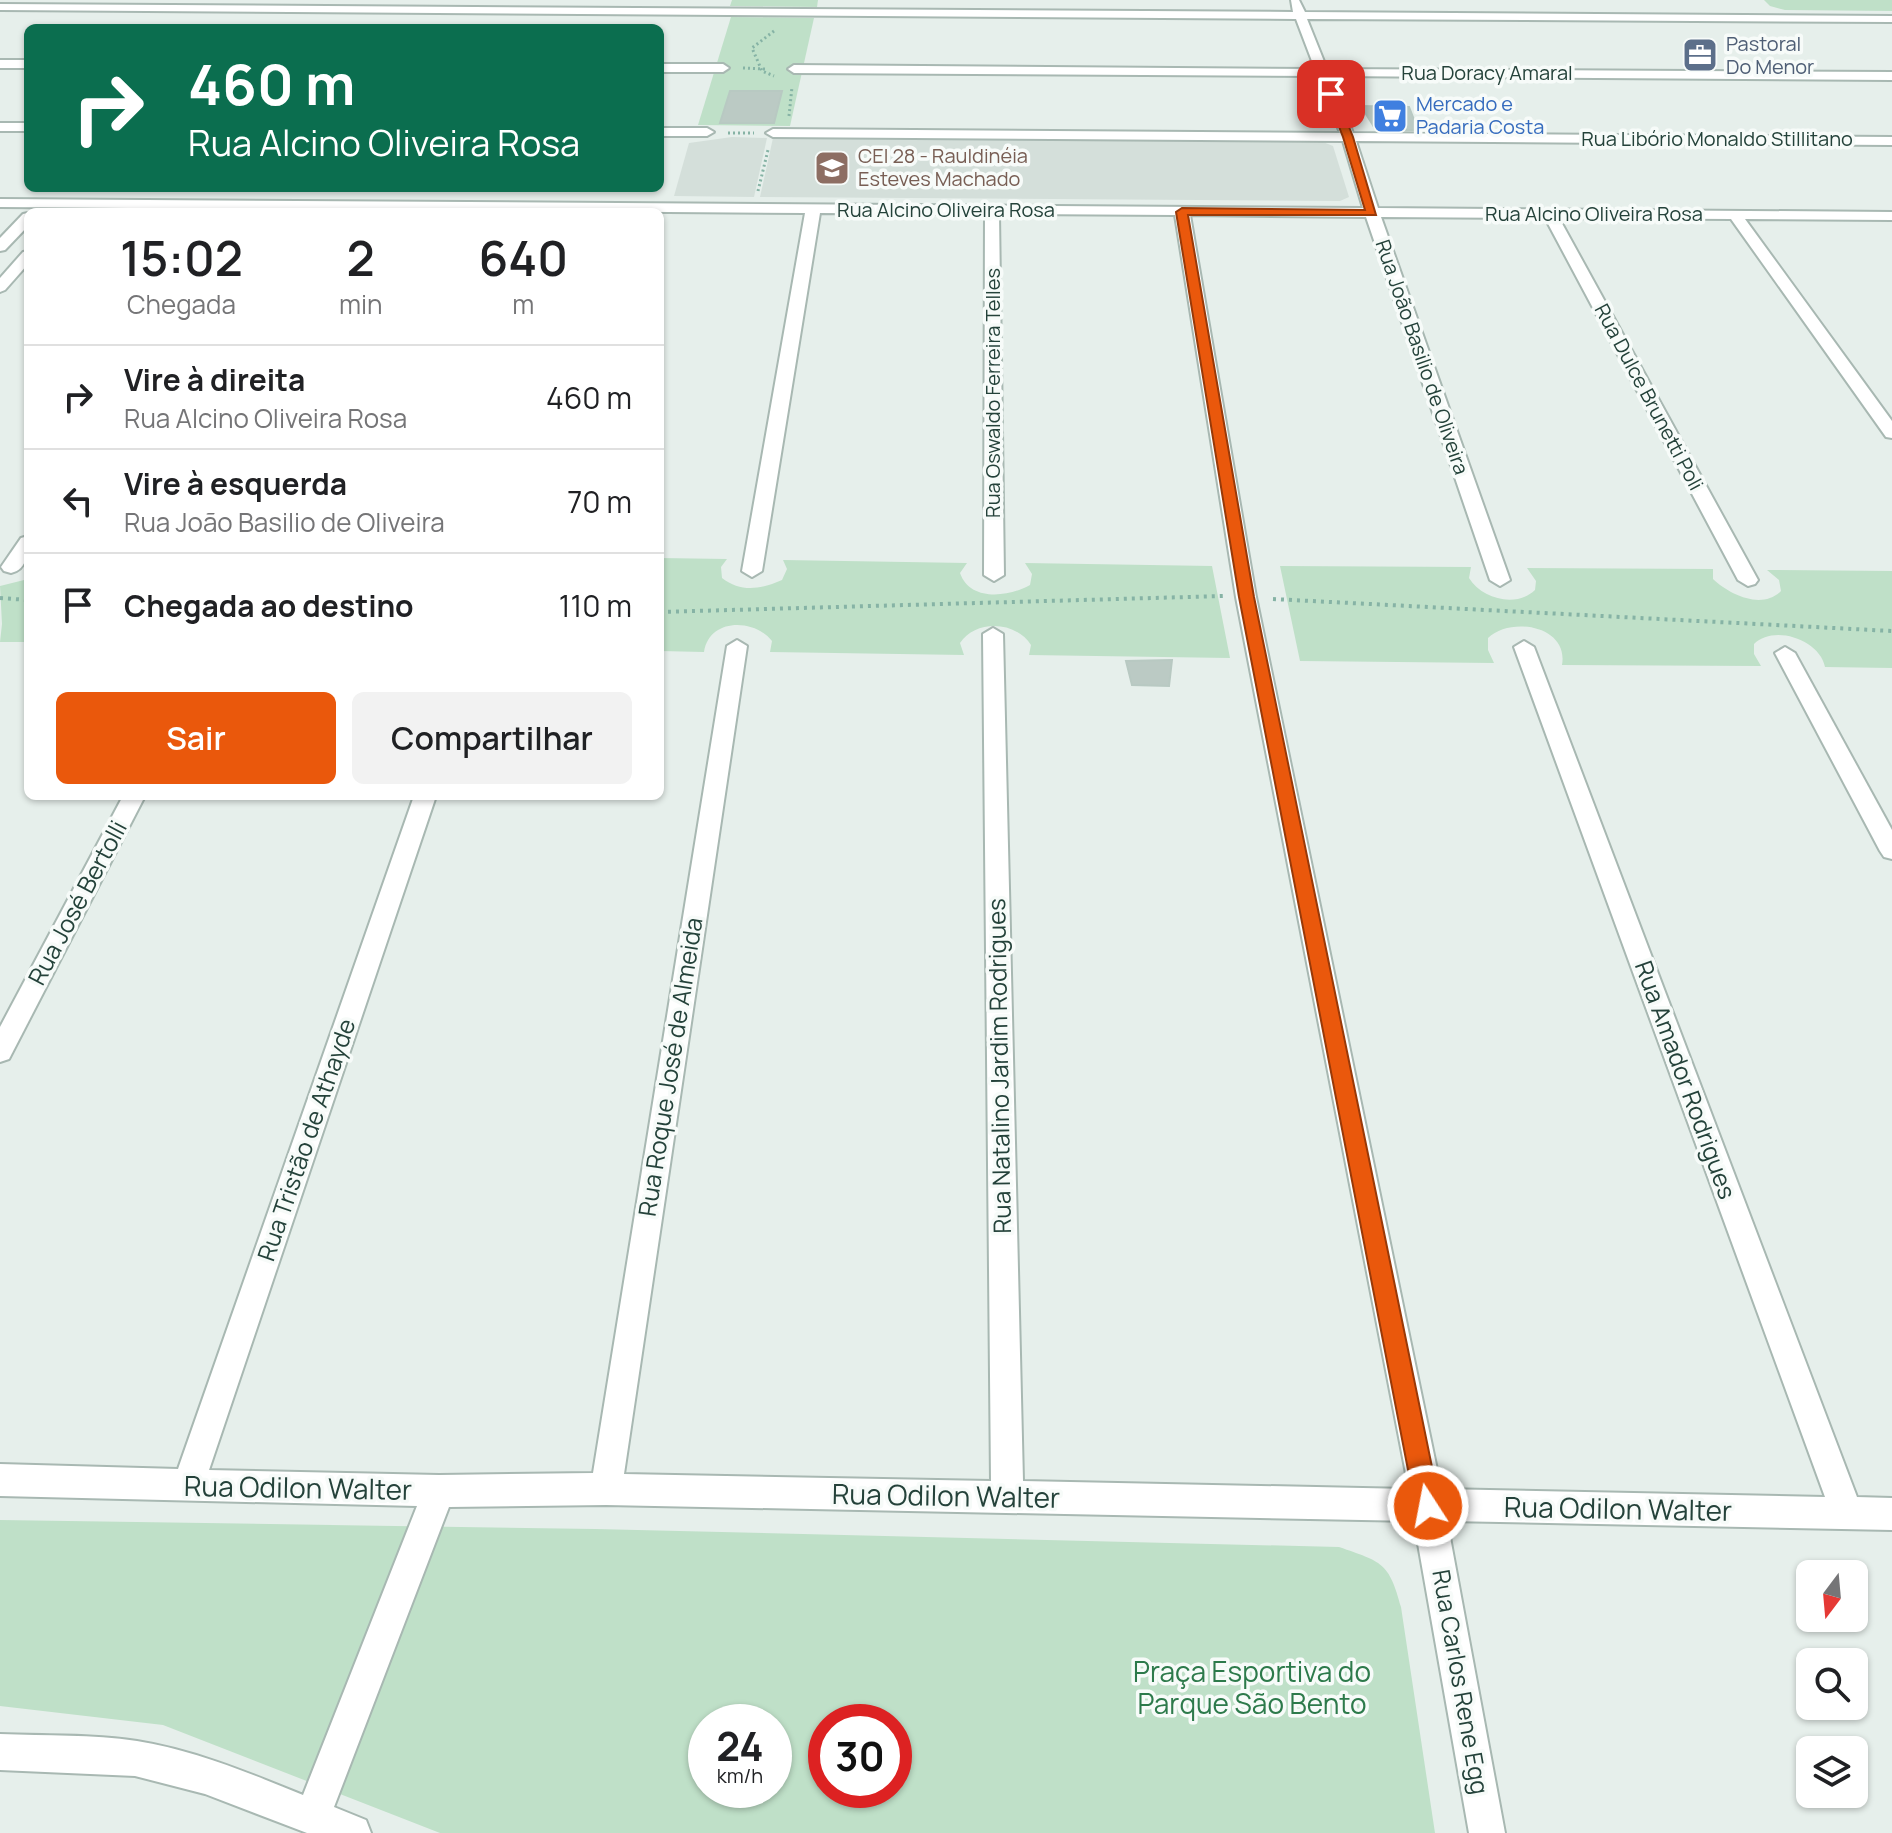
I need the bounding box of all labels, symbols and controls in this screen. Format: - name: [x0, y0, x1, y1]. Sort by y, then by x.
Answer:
- place label: Pastoral Do Menor: [1726, 30, 1814, 80]
- office icon: Pastoral Do Menor: [1681, 36, 1719, 74]
- text: 460 m: [188, 45, 355, 122]
- icon: right: [56, 56, 160, 160]
- street label: Rua Doracy Amaral: [1401, 59, 1573, 86]
- pin: [1297, 60, 1365, 128]
- icon: arrive: [1309, 72, 1353, 116]
- place label: Mercado e Padaria Costa: [1416, 90, 1544, 140]
- supermarket icon: Mercado e Padaria Costa: [1371, 97, 1409, 135]
- text: Rua Alcino Oliveira Rosa: [188, 118, 580, 167]
- street label: Rua Libório Monaldo Stillitano: [1581, 125, 1853, 152]
- place label: CEI 28 - Rauldinéia Esteves Machado: [858, 142, 1028, 192]
- school or university icon: CEI 28 - Rauldinéia Esteves Machado: [813, 149, 851, 187]
- street label: Rua Alcino Oliveira Rosa: [837, 196, 1055, 223]
- street label: Rua Alcino Oliveira Rosa: [1485, 200, 1703, 227]
- text: 15:02: [120, 225, 243, 290]
- text: 2: [347, 225, 375, 290]
- text: 640: [478, 225, 568, 290]
- street label: Rua João Basilio de Oliveira: [1370, 236, 1475, 478]
- street label: Rua Oswaldo Ferreira Telles: [979, 268, 1006, 518]
- text: Chegada: [127, 286, 236, 322]
- text: min: [339, 286, 382, 322]
- text: m: [512, 286, 534, 322]
- street label: Rua Dulce Brunetti Poli: [1589, 299, 1710, 495]
- text: Vire à direita: [124, 359, 305, 400]
- icon: right: [56, 375, 100, 419]
- text: 460 m: [546, 377, 632, 418]
- text: Rua Alcino Oliveira Rosa: [124, 400, 407, 436]
- text: Vire à esquerda: [124, 463, 347, 504]
- icon: left: [56, 479, 100, 523]
- text: 70 m: [567, 481, 632, 522]
- text: Rua João Basilio de Oliveira: [124, 504, 445, 540]
- icon: arrive: [56, 583, 100, 627]
- text: Chegada ao destino: [124, 585, 414, 626]
- text: 110 m: [559, 585, 632, 626]
- button: Sair: [56, 692, 336, 784]
- button: Compartilhar: [352, 692, 632, 784]
- street label: Rua José Bertolli: [19, 814, 134, 990]
- street label: Rua Natalino Jardim Rodrigues: [979, 898, 1018, 1234]
- street label: Rua Roque José de Almeida: [630, 915, 709, 1219]
- street label: Rua Amador Rodrigues: [1628, 956, 1745, 1203]
- street label: Rua Tristão de Athayde: [249, 1014, 363, 1265]
- position arrow: [1386, 1464, 1470, 1548]
- street label: Rua Odilon Walter: [184, 1466, 412, 1508]
- street label: Rua Odilon Walter: [832, 1474, 1060, 1516]
- street label: Rua Odilon Walter: [1504, 1487, 1732, 1529]
- north arrow: [1796, 1560, 1868, 1632]
- map controls: [1796, 1560, 1868, 1808]
- street label: Rua Carlos Rene Egg: [1425, 1567, 1497, 1797]
- button: search: [1796, 1648, 1868, 1720]
- park label: Praça Esportiva do Parque São Bento: [1133, 1652, 1371, 1722]
- speed limit sign: 30: [808, 1704, 912, 1808]
- text: 24: [716, 1718, 764, 1773]
- button: layers: [1796, 1736, 1868, 1808]
- text: km/h: [717, 1762, 763, 1789]

